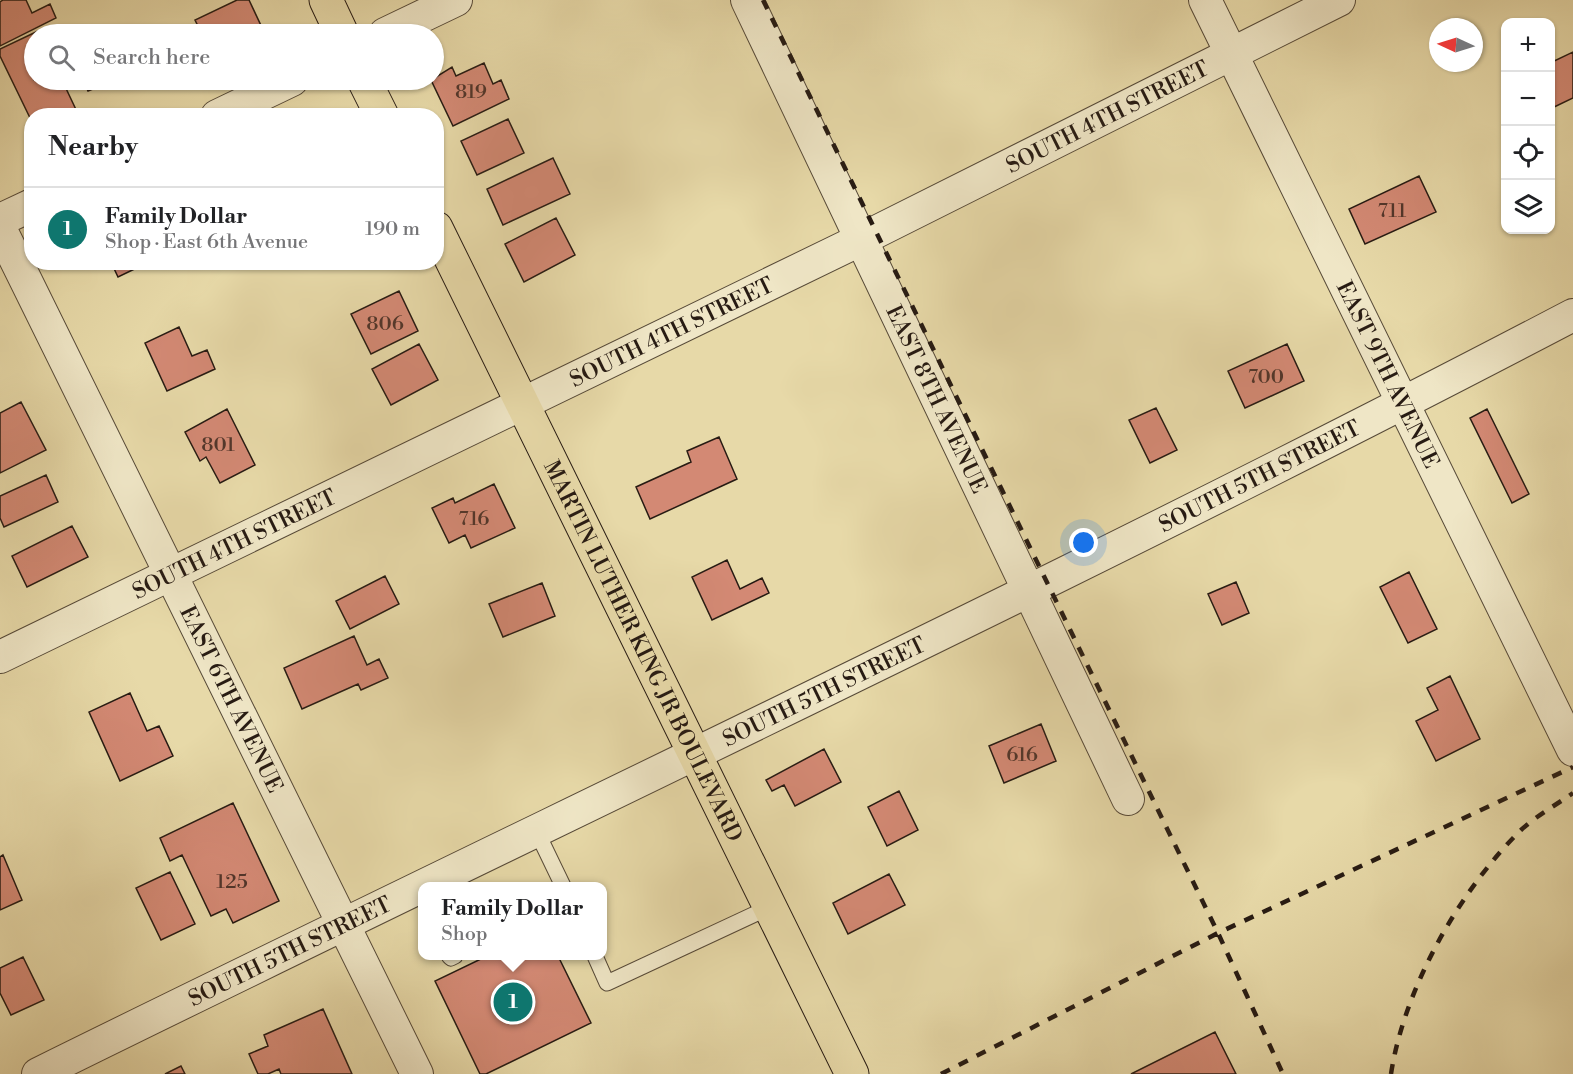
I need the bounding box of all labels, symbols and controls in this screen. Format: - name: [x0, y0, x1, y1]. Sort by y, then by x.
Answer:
- north arrow: [1429, 18, 1483, 72]
- map controls: [1501, 18, 1555, 234]
- button: +: [1501, 18, 1555, 72]
- search box: [24, 24, 444, 90]
- icon: search: [45, 41, 78, 74]
- text: Search here: [93, 44, 210, 71]
- street label: SOUTH 4TH STREET: [1002, 56, 1214, 180]
- button: −: [1501, 72, 1555, 126]
- house number: 819: [455, 80, 487, 105]
- button: locate: [1501, 126, 1555, 180]
- text: Nearby: [48, 131, 138, 163]
- button: layers: [1501, 180, 1555, 234]
- house number: 711: [1378, 199, 1407, 224]
- text: Family Dollar: [105, 203, 247, 230]
- text: 1: [63, 217, 72, 242]
- text: 190 m: [365, 217, 420, 242]
- text: Shop · East 6th Avenue: [105, 230, 308, 255]
- street label: SOUTH 4TH STREET: [566, 272, 778, 394]
- street label: EAST 9TH AVENUE: [1330, 277, 1445, 473]
- street label: EAST 8TH AVENUE: [880, 301, 992, 498]
- house number: 806: [366, 312, 404, 337]
- house number: 700: [1248, 365, 1284, 390]
- street label: SOUTH 5TH STREET: [1155, 415, 1365, 539]
- house number: 801: [201, 433, 235, 458]
- street label: MARTIN LUTHER KING JR BOULEVARD: [537, 456, 748, 847]
- street label: SOUTH 4TH STREET: [128, 484, 341, 606]
- house number: 716: [459, 507, 489, 532]
- your location: [1069, 528, 1098, 557]
- street label: EAST 6TH AVENUE: [173, 602, 288, 798]
- street label: SOUTH 5TH STREET: [719, 632, 930, 753]
- house number: 616: [1006, 743, 1038, 768]
- house number: 125: [216, 870, 248, 895]
- popup: [418, 882, 607, 960]
- street label: SOUTH 5TH STREET: [184, 891, 396, 1013]
- text: Family Dollar: [441, 895, 584, 922]
- text: Shop: [441, 922, 488, 947]
- pin: 1: [494, 980, 532, 1024]

